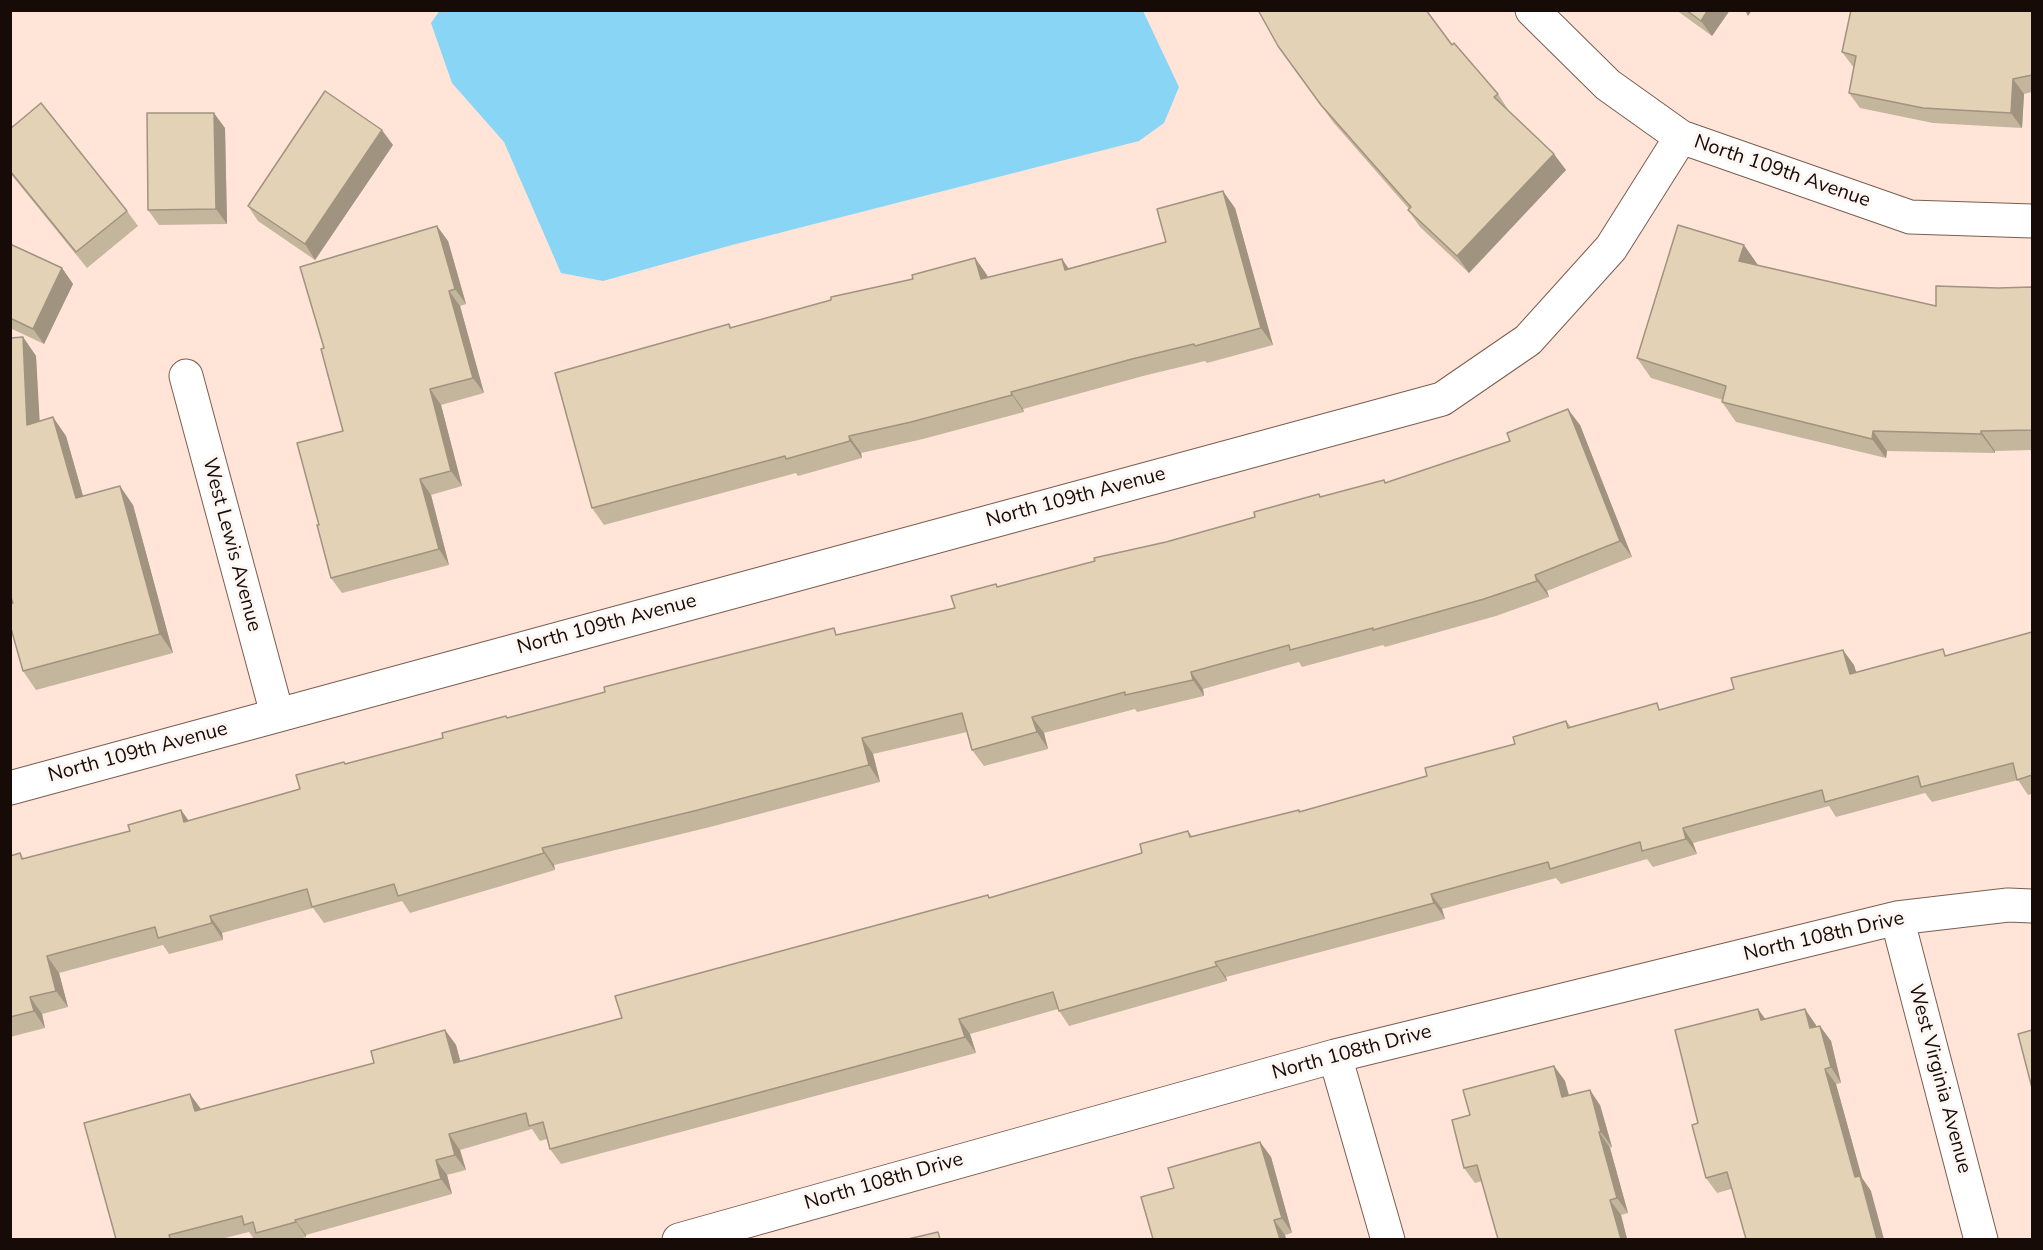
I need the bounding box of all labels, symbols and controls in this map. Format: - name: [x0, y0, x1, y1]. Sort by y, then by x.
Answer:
- street label: North 109th Avenue: [1691, 131, 1873, 213]
- street label: West Lewis Avenue: [196, 456, 266, 634]
- street label: North 109th Avenue: [984, 463, 1168, 533]
- street label: North 109th Avenue: [515, 590, 699, 660]
- street label: North 109th Avenue: [46, 718, 230, 788]
- street label: North 108th Drive: [1741, 907, 1907, 967]
- street label: West Virginia Avenue: [1902, 982, 1976, 1176]
- street label: North 108th Drive: [1270, 1020, 1434, 1086]
- street label: North 108th Drive: [802, 1148, 966, 1216]

